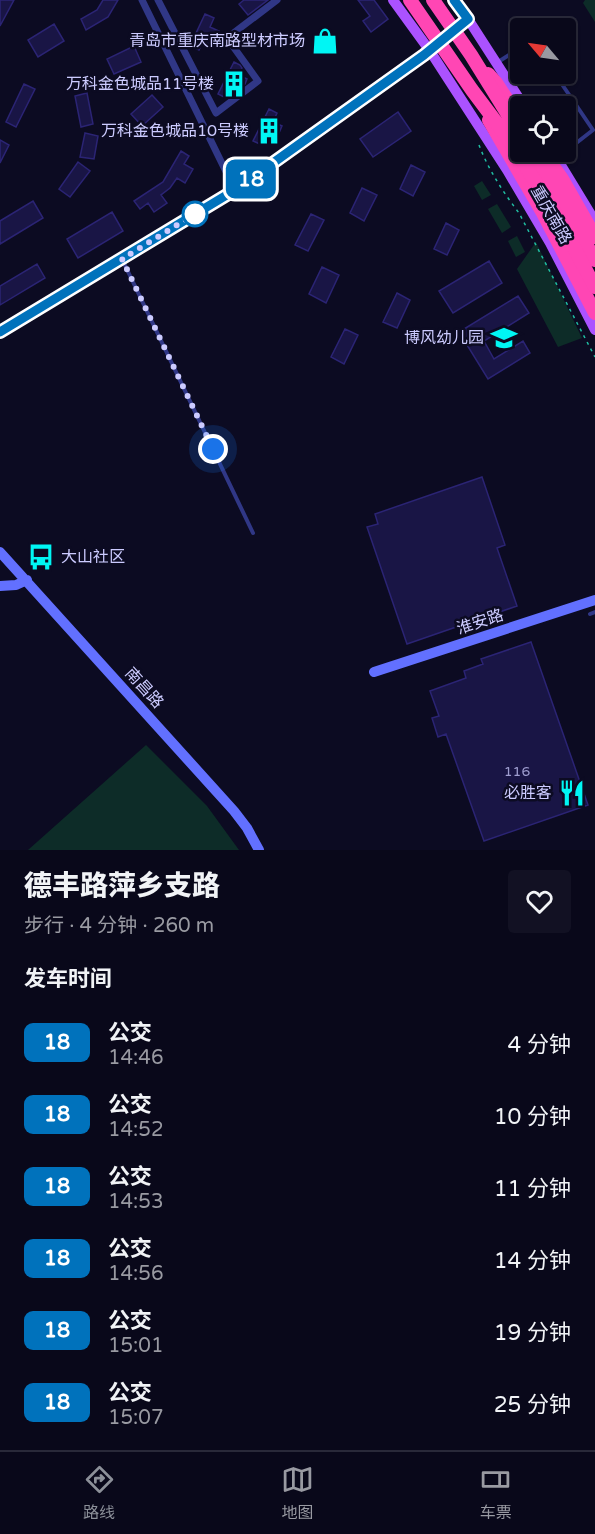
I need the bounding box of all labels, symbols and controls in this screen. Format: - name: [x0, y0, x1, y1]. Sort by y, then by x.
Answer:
- north arrow: [510, 18, 576, 84]
- map controls: [510, 18, 576, 162]
- shop icon: 青岛市重庆南路型材市场: [310, 26, 340, 56]
- place label: 青岛市重庆南路型材市场: [129, 31, 305, 51]
- building icon: 万科金色城品11号楼: [219, 69, 249, 99]
- place label: 万科金色城品11号楼: [66, 74, 214, 94]
- button: locate: [510, 96, 576, 162]
- building icon: 万科金色城品10号楼: [254, 116, 284, 146]
- place label: 万科金色城品10号楼: [101, 121, 249, 141]
- line badge: 18: [224, 160, 278, 198]
- text: 18: [238, 167, 264, 192]
- street label: 重庆南路: [526, 182, 576, 248]
- unlabelled marker: [182, 201, 208, 227]
- school or university icon: 博风幼儿园: [489, 323, 519, 353]
- place label: 博风幼儿园: [404, 328, 484, 348]
- your location: [198, 434, 228, 464]
- bus stop icon: 大山社区: [26, 542, 56, 572]
- place label: 大山社区: [61, 547, 125, 567]
- street label: 淮安路: [454, 605, 506, 639]
- street label: 南昌路: [121, 663, 167, 713]
- house number: 116: [504, 763, 530, 780]
- restaurant icon: 必胜客: [557, 778, 587, 808]
- place label: 必胜客: [504, 783, 552, 803]
- text: 德丰路萍乡支路: [24, 869, 220, 903]
- button: heart: [508, 870, 571, 933]
- text: 步行 · 4 分钟 · 260 m: [24, 914, 214, 938]
- text: 发车时间: [24, 966, 112, 992]
- text: 公交: [108, 1020, 152, 1046]
- text: 18: [44, 1030, 70, 1055]
- text: 4 分钟: [507, 1032, 571, 1058]
- text: 14:46: [108, 1046, 163, 1070]
- text: 公交: [108, 1092, 152, 1118]
- text: 18: [44, 1102, 70, 1127]
- text: 10 分钟: [494, 1104, 571, 1130]
- text: 14:52: [108, 1118, 163, 1142]
- text: 公交: [108, 1164, 152, 1190]
- text: 18: [44, 1174, 70, 1199]
- text: 11 分钟: [494, 1176, 571, 1202]
- text: 14:53: [108, 1190, 163, 1214]
- text: 公交: [108, 1236, 152, 1262]
- text: 18: [44, 1246, 70, 1271]
- text: 14 分钟: [494, 1248, 571, 1274]
- text: 14:56: [108, 1262, 163, 1286]
- text: 公交: [108, 1308, 152, 1334]
- text: 18: [44, 1318, 70, 1343]
- text: 19 分钟: [494, 1320, 571, 1346]
- text: 15:01: [108, 1334, 163, 1358]
- text: 公交: [108, 1380, 152, 1406]
- text: 18: [44, 1390, 70, 1415]
- text: 25 分钟: [494, 1392, 571, 1418]
- text: 15:07: [108, 1406, 163, 1430]
- tab: 路线: [83, 1463, 116, 1523]
- tab: 地图: [281, 1463, 314, 1523]
- tab: 车票: [479, 1463, 512, 1523]

